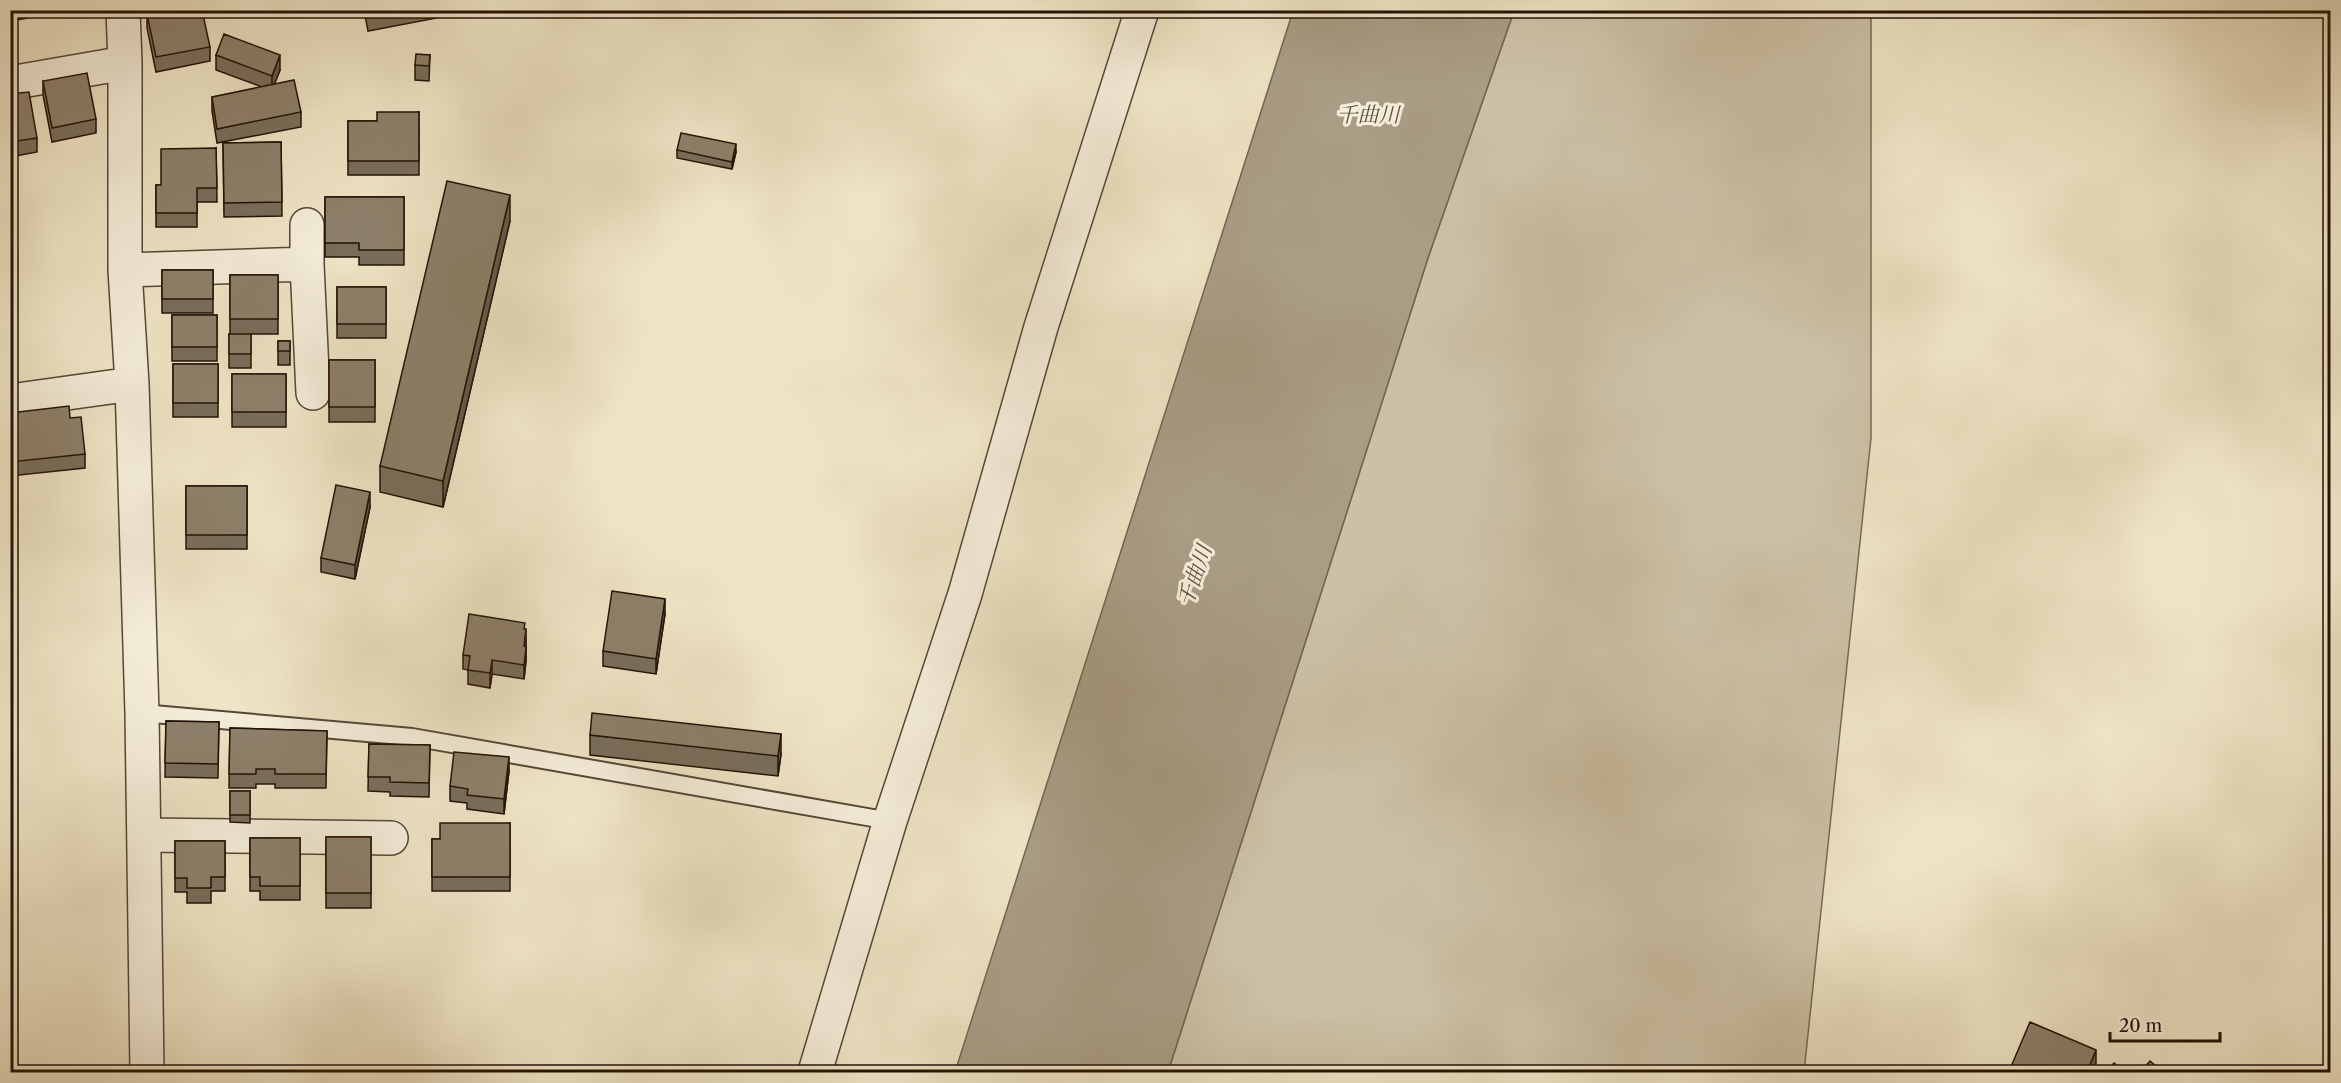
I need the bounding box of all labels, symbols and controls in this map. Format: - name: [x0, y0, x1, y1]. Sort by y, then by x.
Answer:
- water label: 千曲川: [1337, 102, 1401, 127]
- water label: 千曲川: [1172, 540, 1217, 610]
- scale bar: [2110, 1005, 2220, 1043]
- text: 20 m: [2119, 1015, 2163, 1037]

